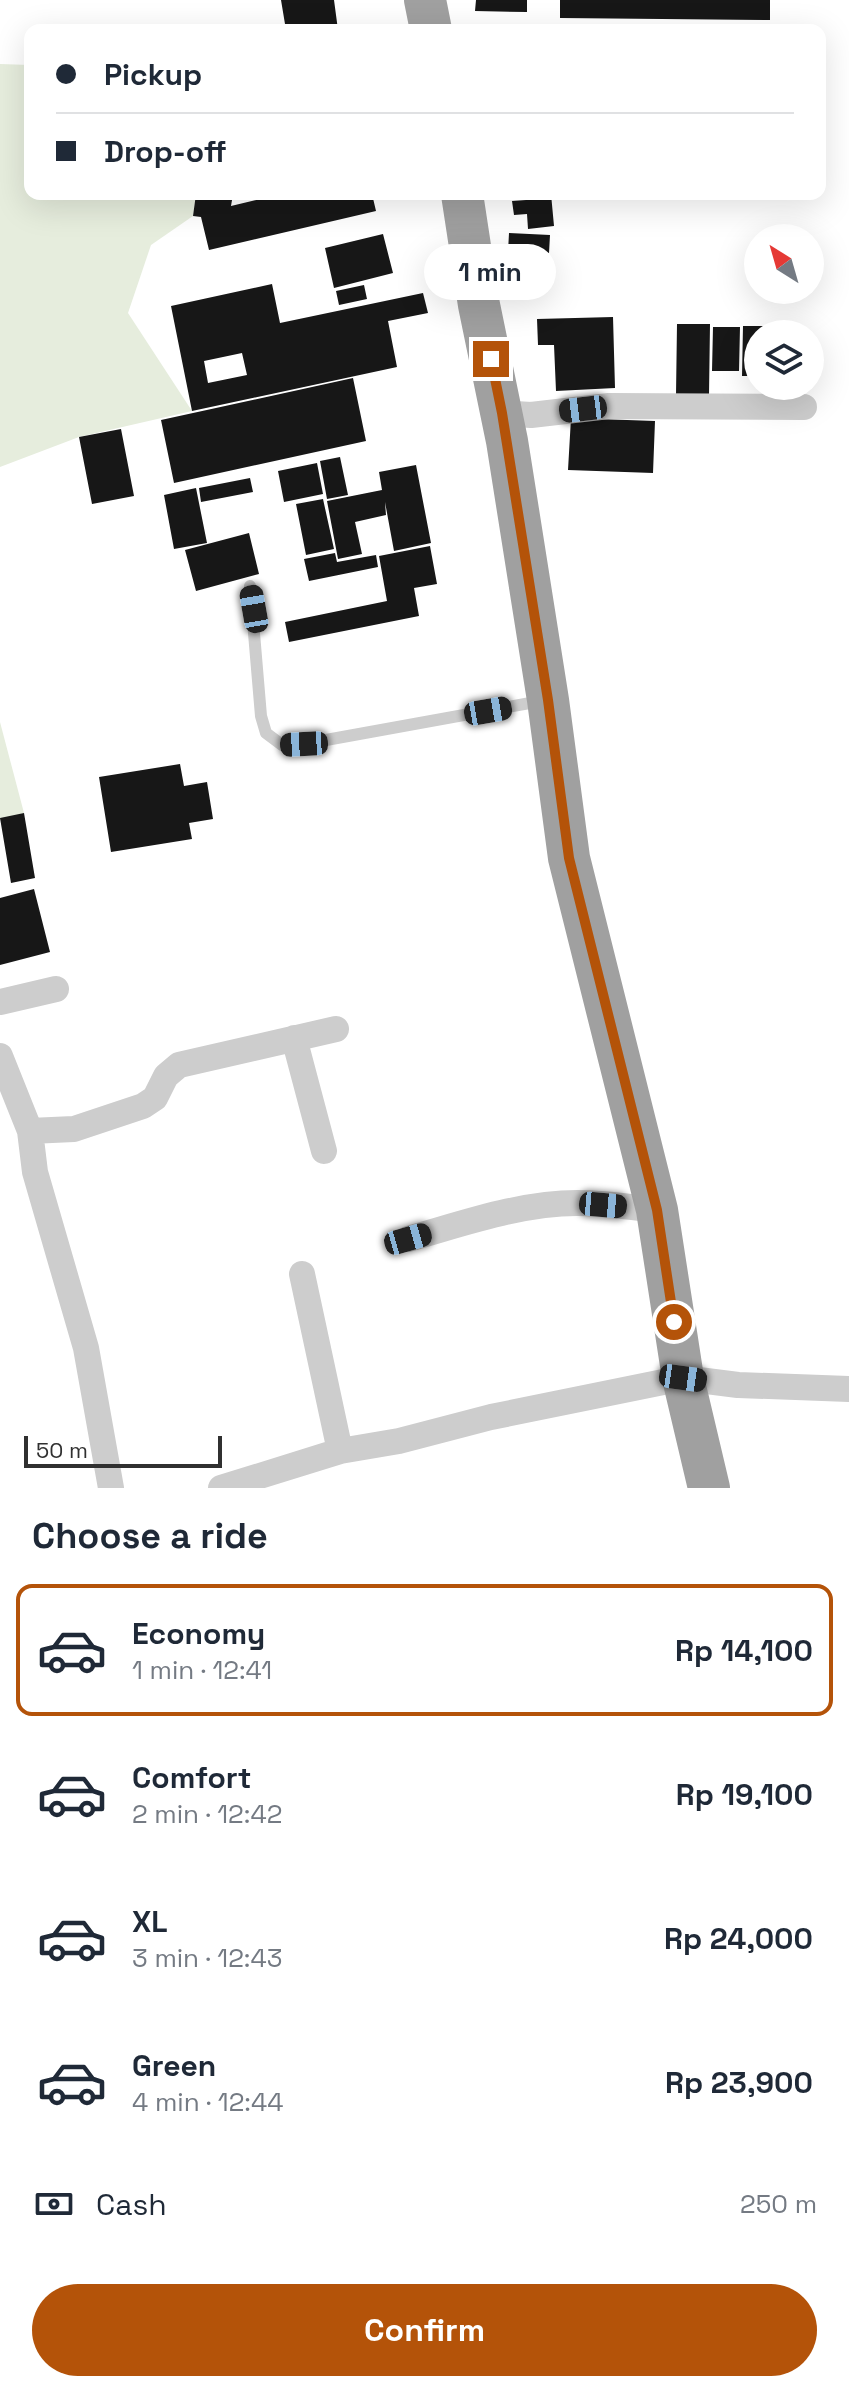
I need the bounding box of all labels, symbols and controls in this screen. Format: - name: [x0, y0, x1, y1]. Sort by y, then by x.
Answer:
- text: Pickup: [104, 55, 202, 94]
- text: Drop-off: [104, 132, 227, 171]
- north arrow: [744, 224, 824, 304]
- map controls: [744, 224, 824, 400]
- callout: 1 min: [425, 243, 557, 299]
- text: 1 min: [458, 255, 522, 289]
- button: layers: [744, 320, 824, 400]
- route end: [473, 341, 509, 377]
- car: [558, 394, 608, 424]
- car: [238, 583, 270, 635]
- car: [462, 695, 514, 727]
- car: [279, 731, 329, 757]
- car: [578, 1191, 628, 1219]
- car: [382, 1221, 434, 1257]
- route start: [656, 1304, 692, 1340]
- car: [658, 1363, 708, 1393]
- scale bar: [24, 1432, 222, 1468]
- text: 50 m: [36, 1436, 88, 1464]
- text: Choose a ride: [32, 1513, 268, 1559]
- icon: car: [36, 1614, 108, 1686]
- text: Economy: [132, 1614, 265, 1653]
- text: Rp 14,100: [675, 1631, 813, 1670]
- text: 1 min · 12:41: [132, 1653, 272, 1687]
- icon: car: [36, 1758, 108, 1830]
- text: Comfort: [132, 1758, 251, 1797]
- text: Rp 19,100: [676, 1775, 813, 1814]
- text: 2 min · 12:42: [132, 1797, 282, 1831]
- icon: car: [36, 1902, 108, 1974]
- text: XL: [132, 1902, 168, 1941]
- text: Rp 24,000: [664, 1919, 813, 1958]
- text: 3 min · 12:43: [132, 1941, 282, 1975]
- icon: car: [36, 2046, 108, 2118]
- text: Green: [132, 2046, 216, 2085]
- text: Rp 23,900: [665, 2063, 813, 2102]
- text: 4 min · 12:44: [132, 2085, 283, 2119]
- icon: cash: [32, 2182, 76, 2226]
- text: Cash: [96, 2185, 167, 2224]
- text: 250 m: [740, 2187, 817, 2221]
- button: Confirm: [32, 2284, 817, 2376]

